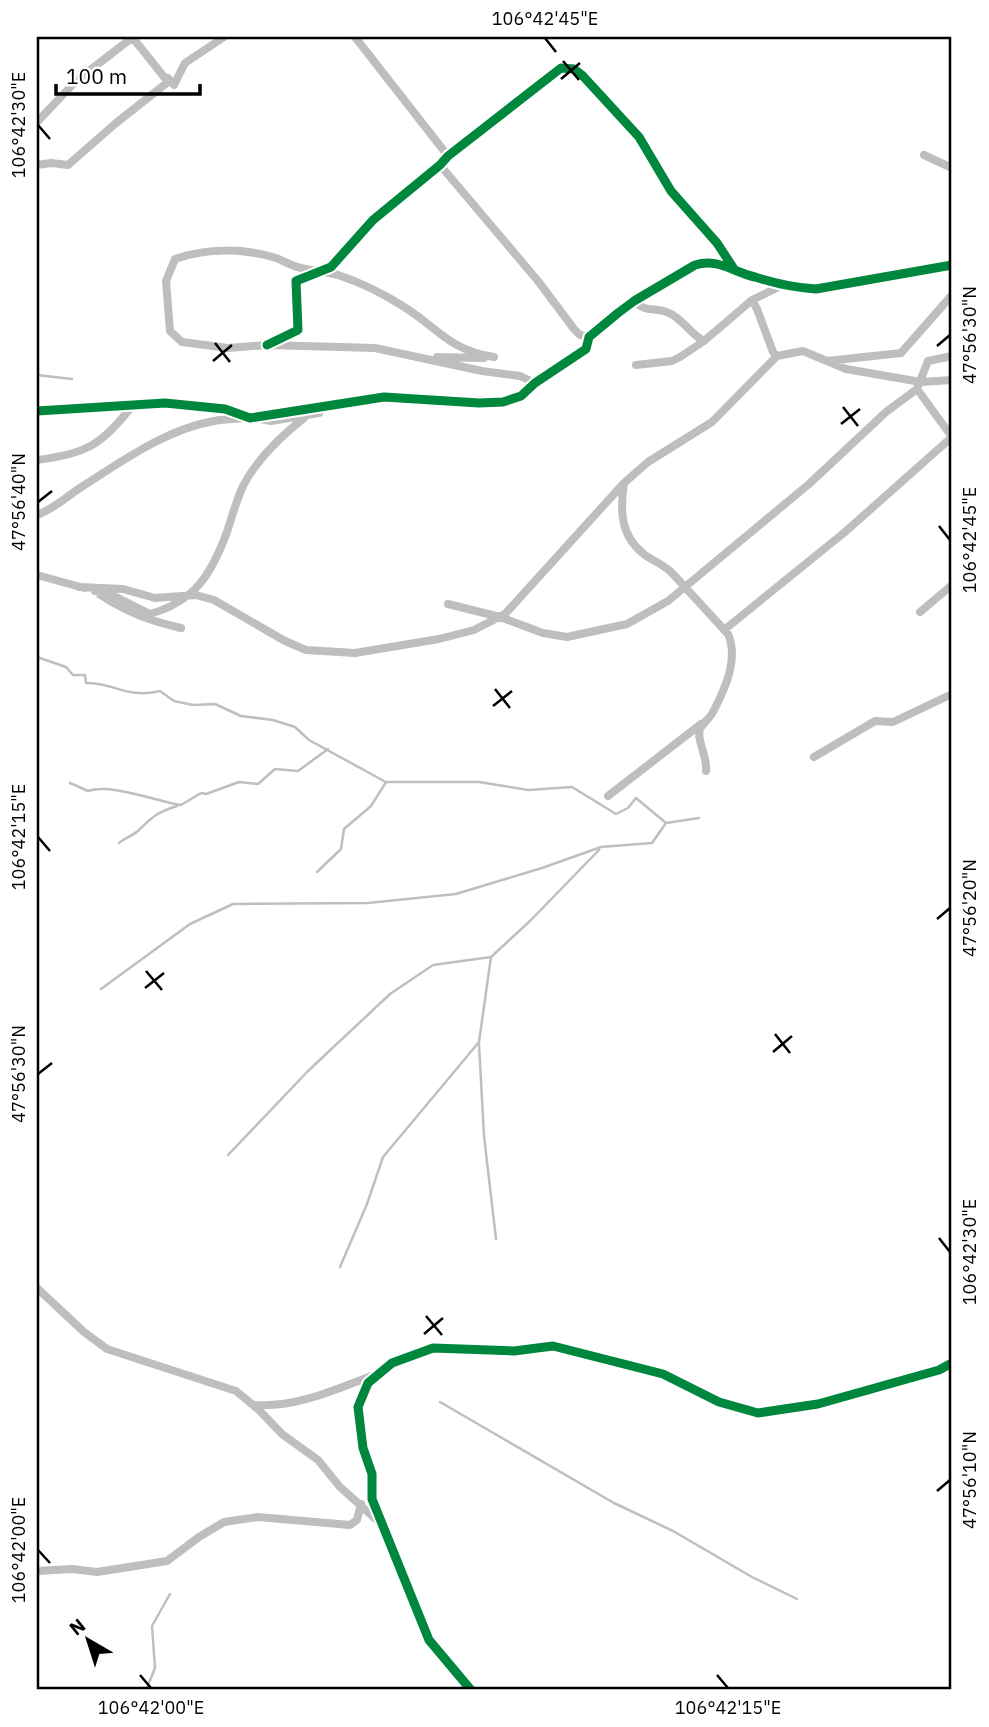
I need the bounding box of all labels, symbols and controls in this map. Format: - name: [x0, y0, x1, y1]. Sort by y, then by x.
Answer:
- text: 106°42'45"E: [492, 7, 598, 30]
- scale bar: [56, 52, 200, 96]
- text: 100 m: [66, 62, 127, 90]
- text: 106°42'30"E: [7, 72, 30, 178]
- text: 47°56'30"N: [958, 286, 981, 384]
- text: 47°56'40"N: [7, 453, 30, 551]
- text: 106°42'45"E: [958, 487, 981, 593]
- text: 106°42'15"E: [7, 784, 30, 890]
- text: 47°56'20"N: [958, 859, 981, 957]
- text: 47°56'30"N: [7, 1025, 30, 1123]
- text: 106°42'30"E: [958, 1199, 981, 1305]
- text: 47°56'10"N: [958, 1431, 981, 1529]
- text: 106°42'00"E: [7, 1497, 30, 1603]
- north arrow: [52, 1604, 122, 1674]
- text: N: [64, 1613, 90, 1640]
- text: 106°42'00"E: [98, 1696, 204, 1719]
- text: 106°42'15"E: [675, 1696, 781, 1719]

